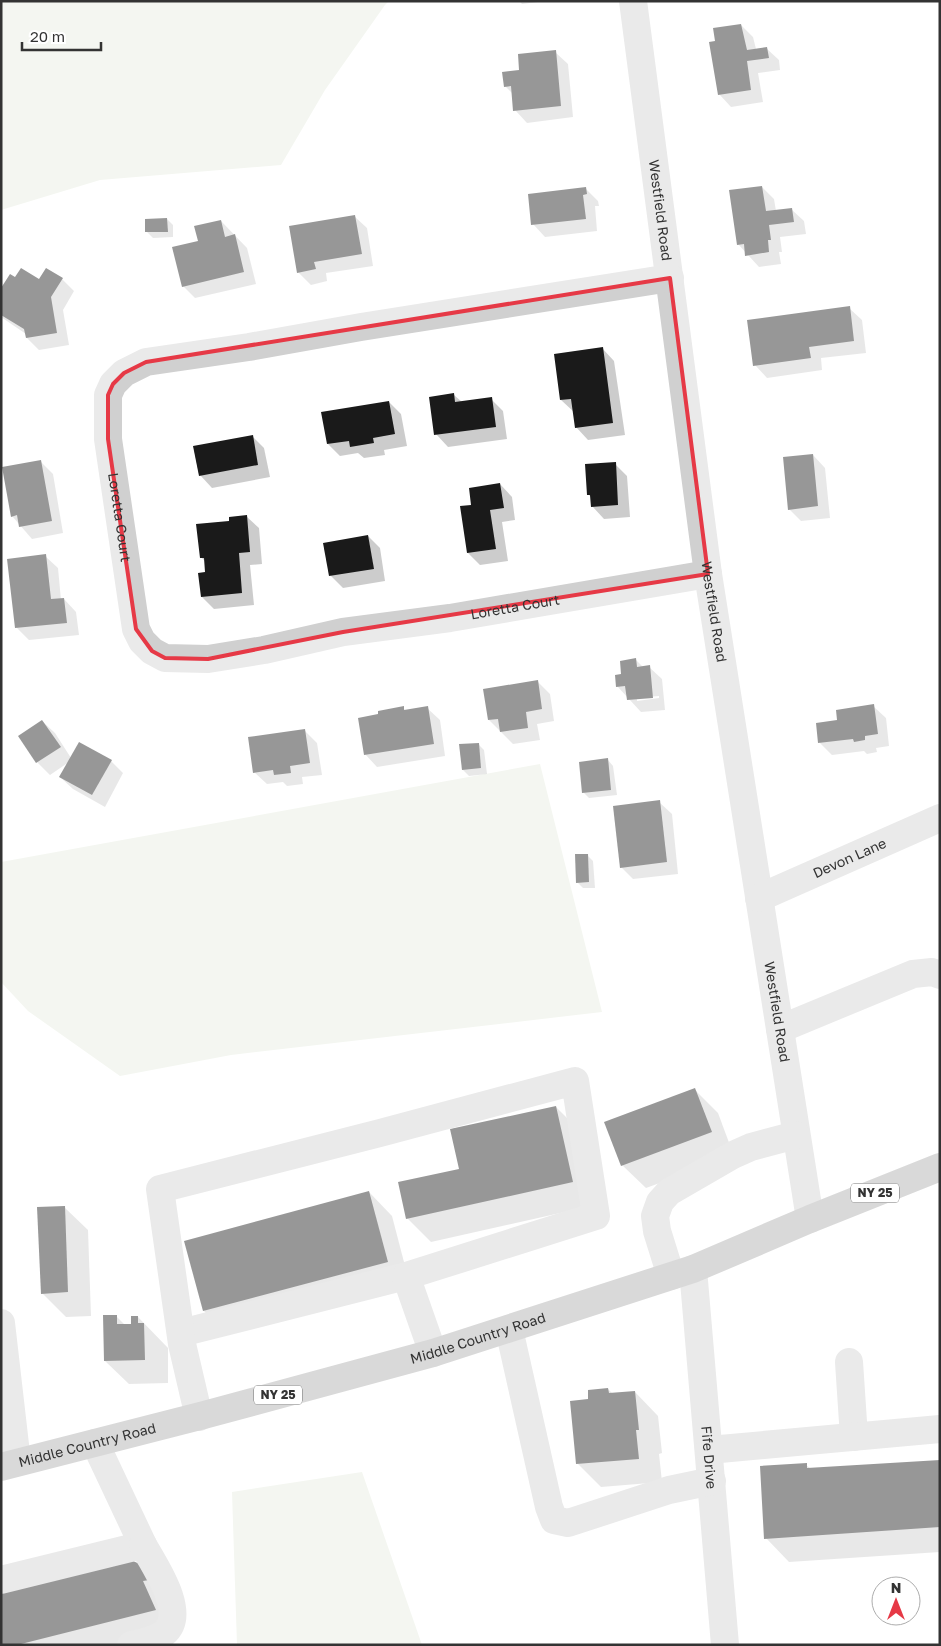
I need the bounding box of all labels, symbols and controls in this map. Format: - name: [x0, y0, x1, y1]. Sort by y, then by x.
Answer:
- scale bar: [22, 20, 101, 52]
- text: 20 m: [30, 27, 65, 45]
- street label: Westfield Road: [646, 159, 676, 262]
- street label: Loretta Court: [105, 471, 135, 563]
- street label: Westfield Road: [698, 560, 731, 663]
- street label: Loretta Court: [469, 590, 561, 622]
- street label: Devon Lane: [810, 834, 889, 881]
- street label: Westfield Road: [761, 960, 794, 1063]
- road number: NY 25: [851, 1184, 899, 1202]
- street label: Middle Country Road: [408, 1308, 548, 1367]
- road number: NY 25: [254, 1386, 302, 1404]
- street label: Middle Country Road: [17, 1419, 158, 1470]
- street label: Fife Drive: [698, 1425, 721, 1490]
- north arrow: [871, 1576, 921, 1626]
- text: N: [891, 1579, 901, 1596]

